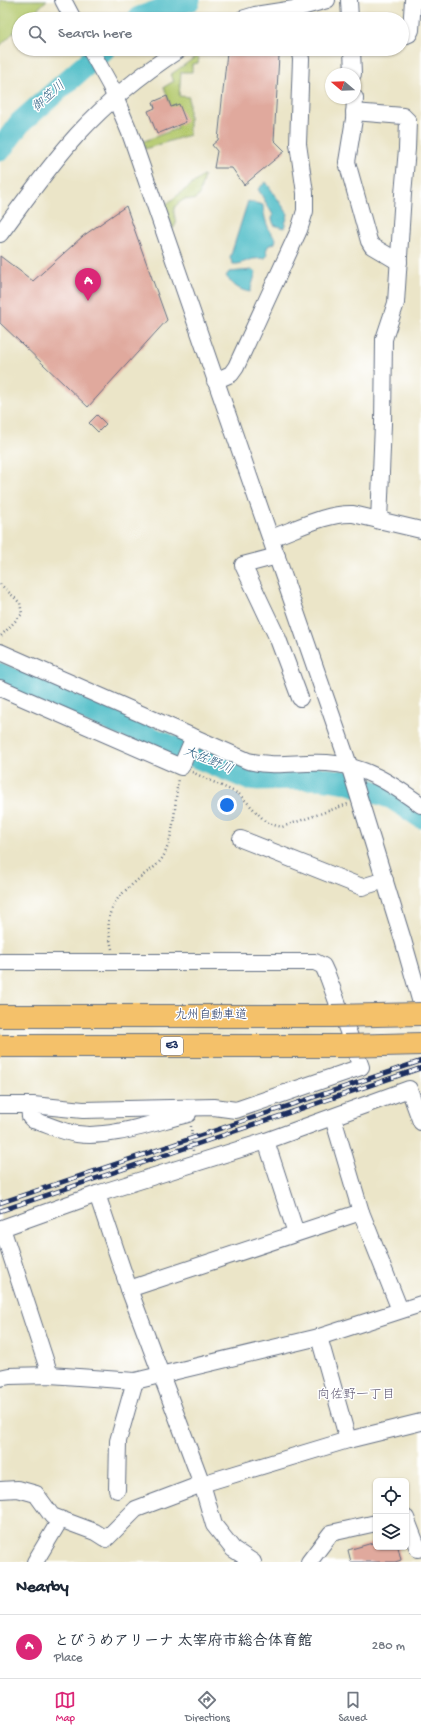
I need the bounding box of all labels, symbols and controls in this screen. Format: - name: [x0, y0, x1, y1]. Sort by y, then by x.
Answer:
- search box: [12, 12, 409, 56]
- icon: search: [26, 23, 48, 45]
- text: Search here: [58, 25, 132, 43]
- north arrow: [325, 68, 361, 104]
- water label: 御笠川: [29, 78, 69, 115]
- pin: A: [75, 268, 101, 301]
- water label: 大佐野川: [181, 743, 235, 778]
- your location: [217, 795, 237, 815]
- street label: 九州自動車道: [175, 1008, 247, 1023]
- road number: E3: [161, 1037, 183, 1055]
- district label: 向佐野一丁目: [317, 1387, 395, 1403]
- map controls: [373, 1478, 409, 1550]
- button: locate: [373, 1478, 409, 1514]
- button: layers: [373, 1514, 409, 1550]
- text: Nearby: [16, 1578, 69, 1598]
- text: とびうめアリーナ 太宰府市総合体育館: [54, 1633, 313, 1651]
- text: A: [25, 1639, 33, 1654]
- text: 280 m: [372, 1639, 405, 1654]
- text: Place: [54, 1651, 82, 1666]
- tab: Map: [54, 1689, 76, 1725]
- tab: Directions: [185, 1689, 230, 1725]
- tab: Saved: [338, 1689, 367, 1725]

